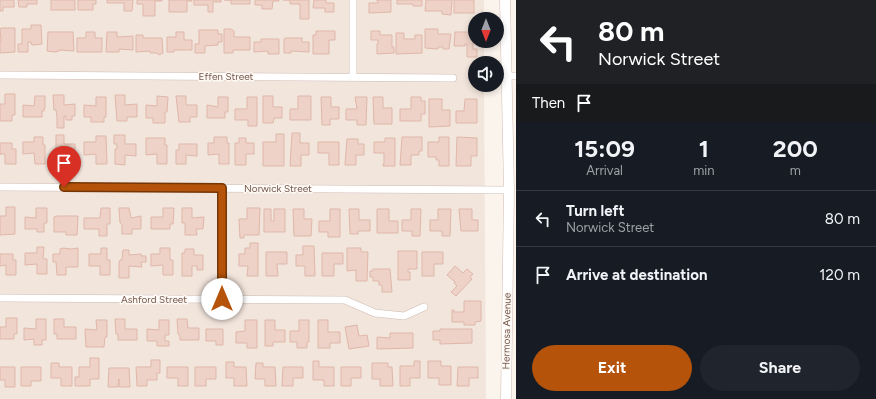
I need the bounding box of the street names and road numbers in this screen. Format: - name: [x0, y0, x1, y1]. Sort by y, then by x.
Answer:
- street label: Effen Street: [199, 70, 254, 83]
- street label: Norwick Street: [244, 182, 312, 195]
- street label: Hermosa Avenue: [499, 292, 514, 369]
- street label: Ashford Street: [121, 293, 187, 306]

